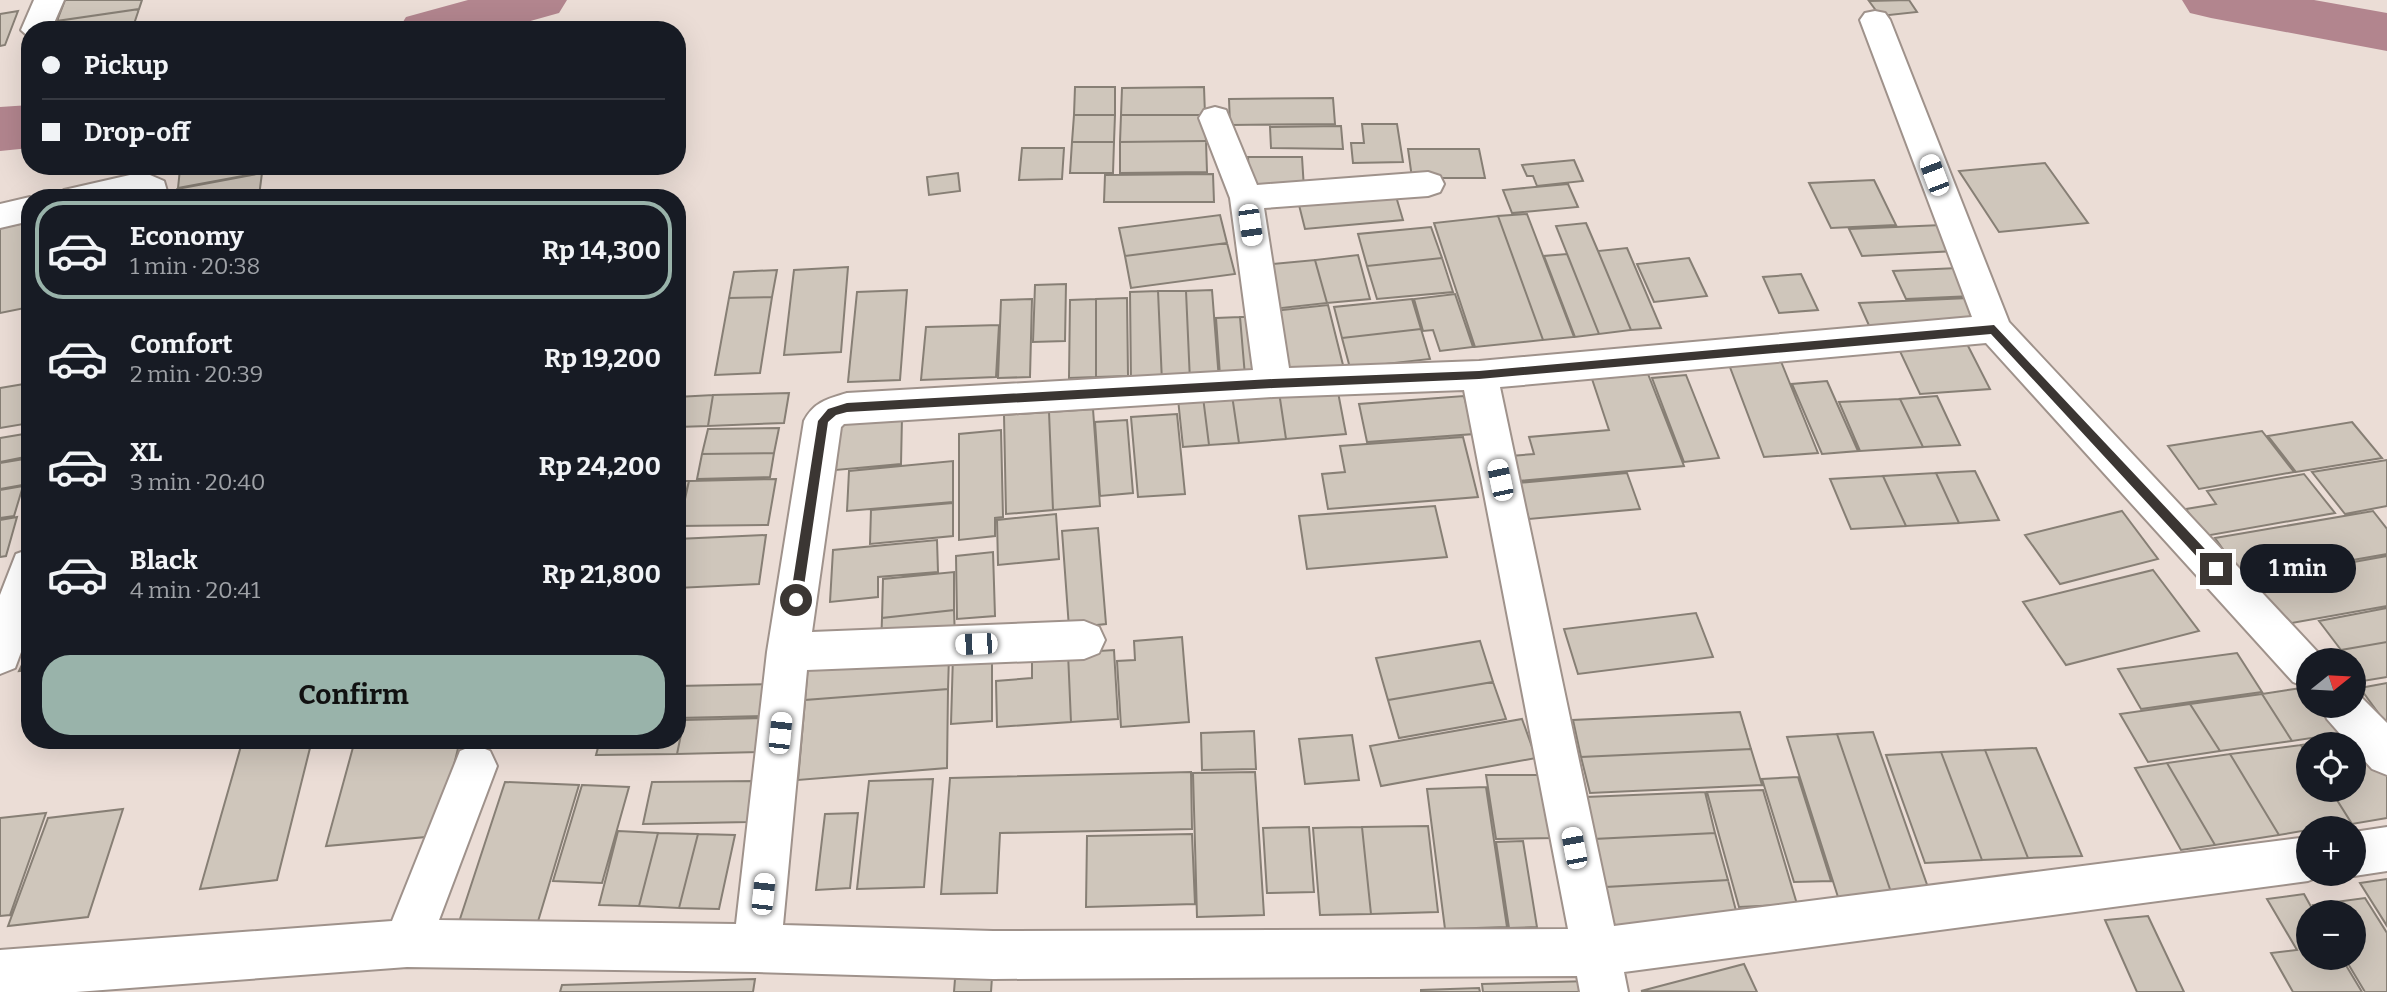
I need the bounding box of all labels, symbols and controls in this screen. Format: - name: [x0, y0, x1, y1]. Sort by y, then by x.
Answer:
- text: Pickup: [84, 50, 169, 81]
- text: Drop-off: [84, 117, 190, 148]
- car: [1917, 152, 1952, 198]
- car: [1237, 203, 1264, 247]
- icon: car: [46, 219, 109, 282]
- text: Economy: [130, 221, 244, 252]
- text: Rp 14,300: [542, 235, 661, 266]
- text: 1 min · 20:38: [130, 252, 260, 280]
- icon: car: [46, 327, 109, 390]
- text: Comfort: [130, 329, 233, 360]
- text: Rp 19,200: [544, 343, 661, 374]
- text: 2 min · 20:39: [130, 360, 263, 388]
- icon: car: [46, 435, 109, 498]
- text: XL: [130, 437, 162, 468]
- text: Rp 24,200: [539, 451, 661, 482]
- car: [1486, 457, 1515, 503]
- text: 3 min · 20:40: [130, 468, 265, 496]
- icon: car: [46, 543, 109, 606]
- callout: 1 min: [2240, 544, 2356, 594]
- text: Black: [130, 545, 198, 576]
- route end: [2200, 553, 2232, 585]
- text: 1 min: [2269, 554, 2327, 582]
- text: Rp 21,800: [542, 559, 661, 590]
- text: 4 min · 20:41: [130, 576, 260, 604]
- route start: [780, 584, 812, 616]
- car: [955, 633, 998, 655]
- north arrow: [2296, 648, 2366, 718]
- map controls: [2296, 648, 2366, 970]
- button: Confirm: [42, 655, 665, 735]
- car: [768, 711, 793, 755]
- button: locate: [2296, 732, 2366, 802]
- button: +: [2296, 816, 2366, 886]
- car: [1560, 825, 1589, 871]
- car: [751, 872, 776, 916]
- button: −: [2296, 900, 2366, 970]

